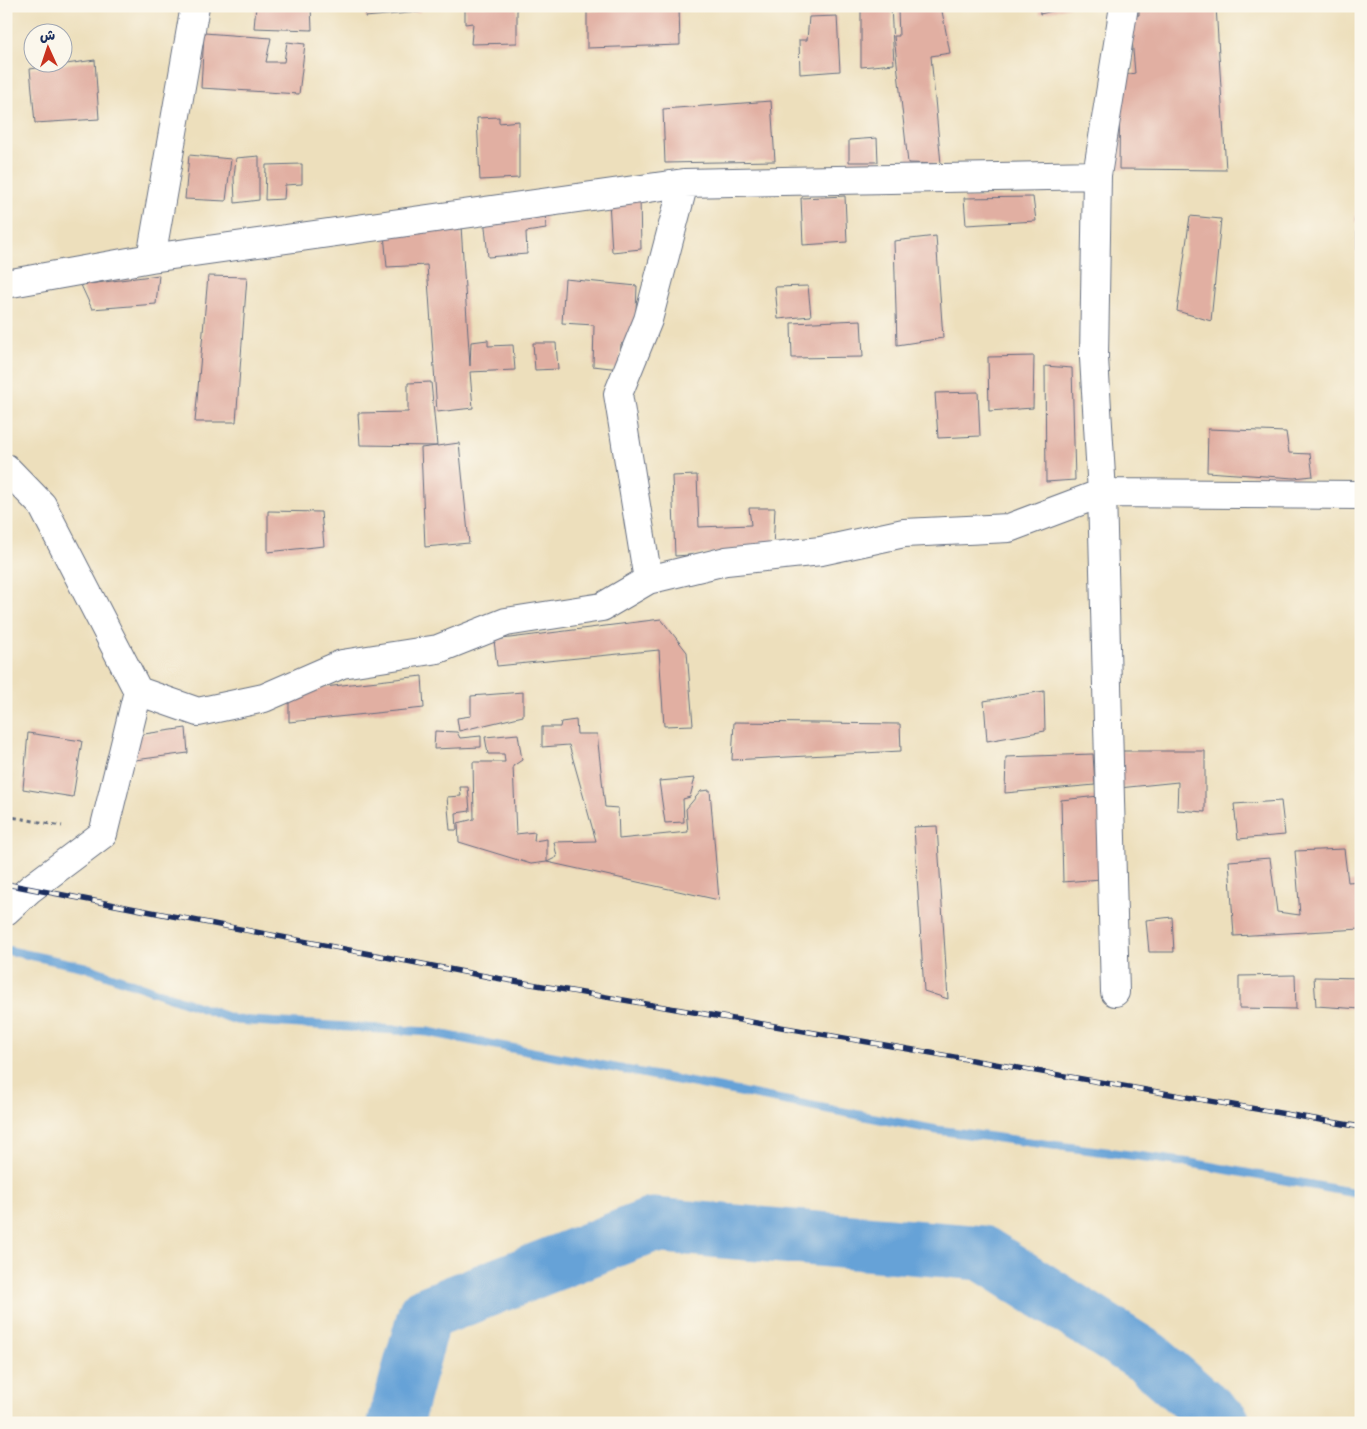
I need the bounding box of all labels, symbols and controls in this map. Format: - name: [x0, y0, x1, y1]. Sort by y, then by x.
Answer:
- north arrow: [22, 22, 72, 72]
- text: ش: [39, 25, 56, 47]

